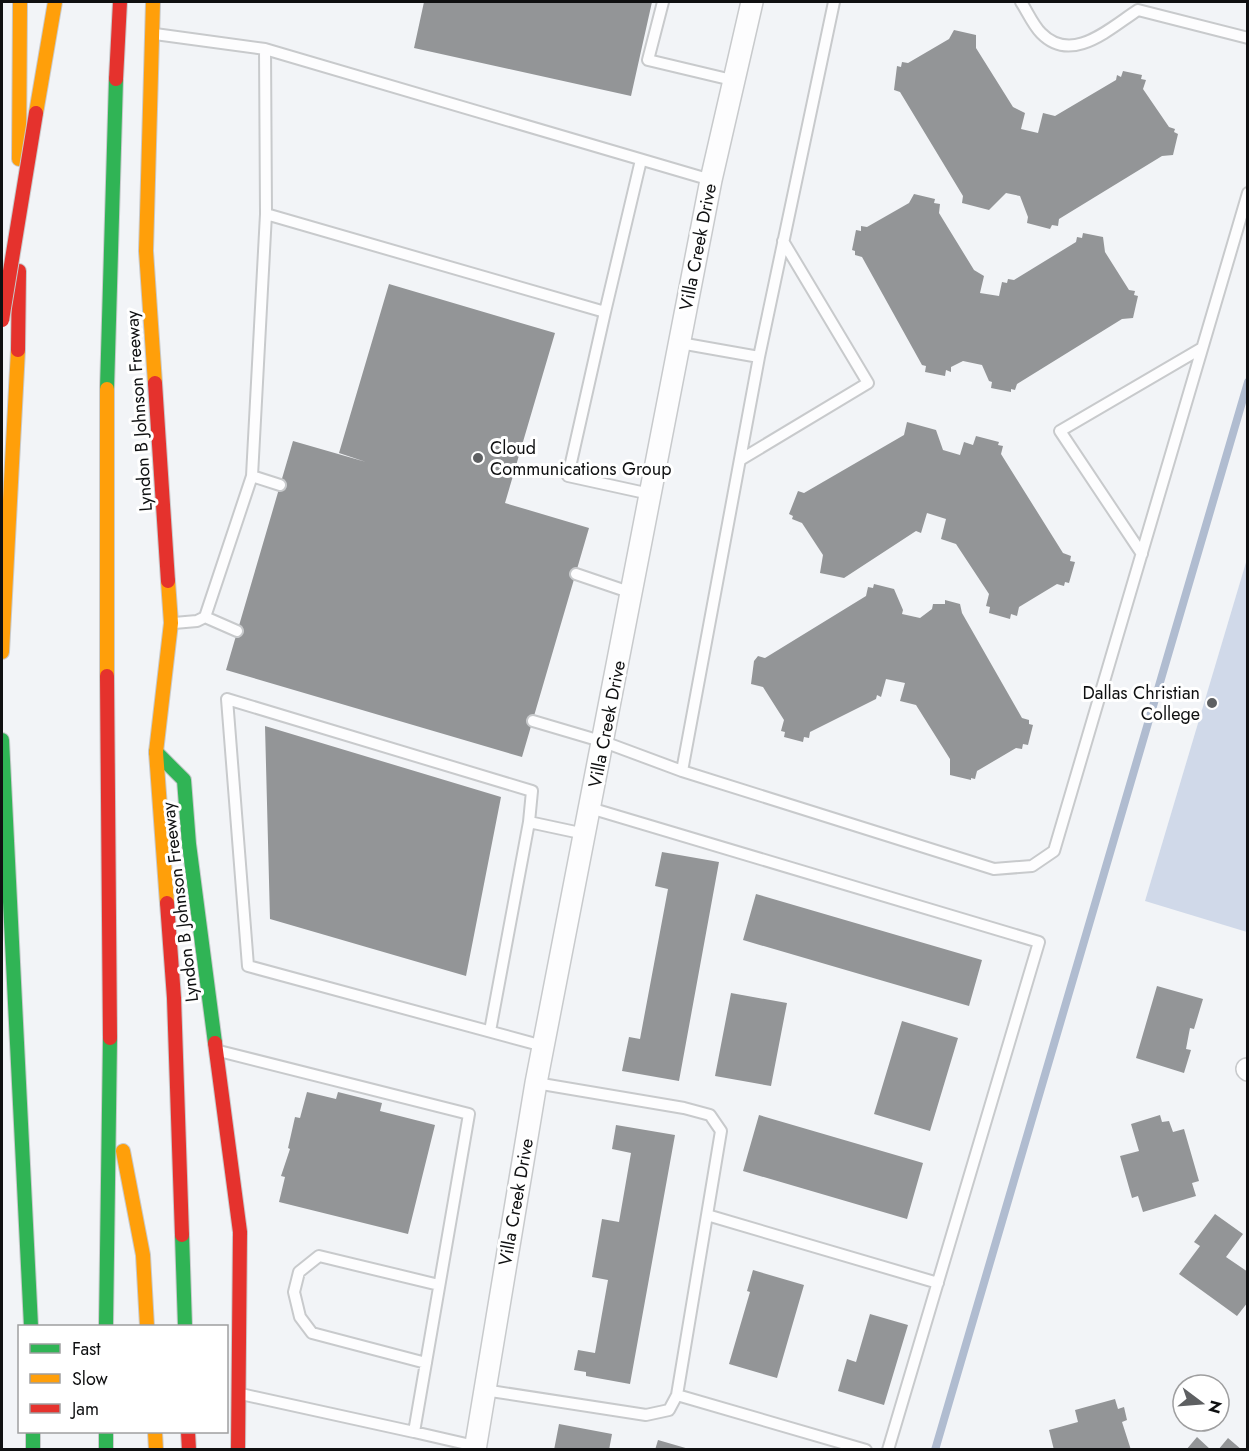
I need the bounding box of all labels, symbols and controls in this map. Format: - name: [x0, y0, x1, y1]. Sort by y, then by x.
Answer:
- street label: Villa Creek Drive: [673, 181, 723, 313]
- street label: Lyndon B Johnson Freeway: [119, 310, 159, 512]
- place label: Cloud Communications Group: [490, 435, 671, 482]
- marker: Cloud Communications Group: [471, 451, 485, 465]
- street label: Villa Creek Drive: [582, 658, 632, 790]
- place label: Dallas Christian College: [1083, 680, 1200, 727]
- marker: Dallas Christian College: [1205, 696, 1219, 710]
- street label: Lyndon B Johnson Freeway: [155, 800, 205, 1004]
- street label: Villa Creek Drive: [492, 1136, 540, 1268]
- legend: [18, 1325, 228, 1433]
- text: Fast: [72, 1336, 101, 1362]
- text: Slow: [72, 1366, 109, 1392]
- north arrow: [1171, 1373, 1231, 1433]
- text: Jam: [70, 1396, 99, 1422]
- text: N: [1202, 1398, 1228, 1416]

